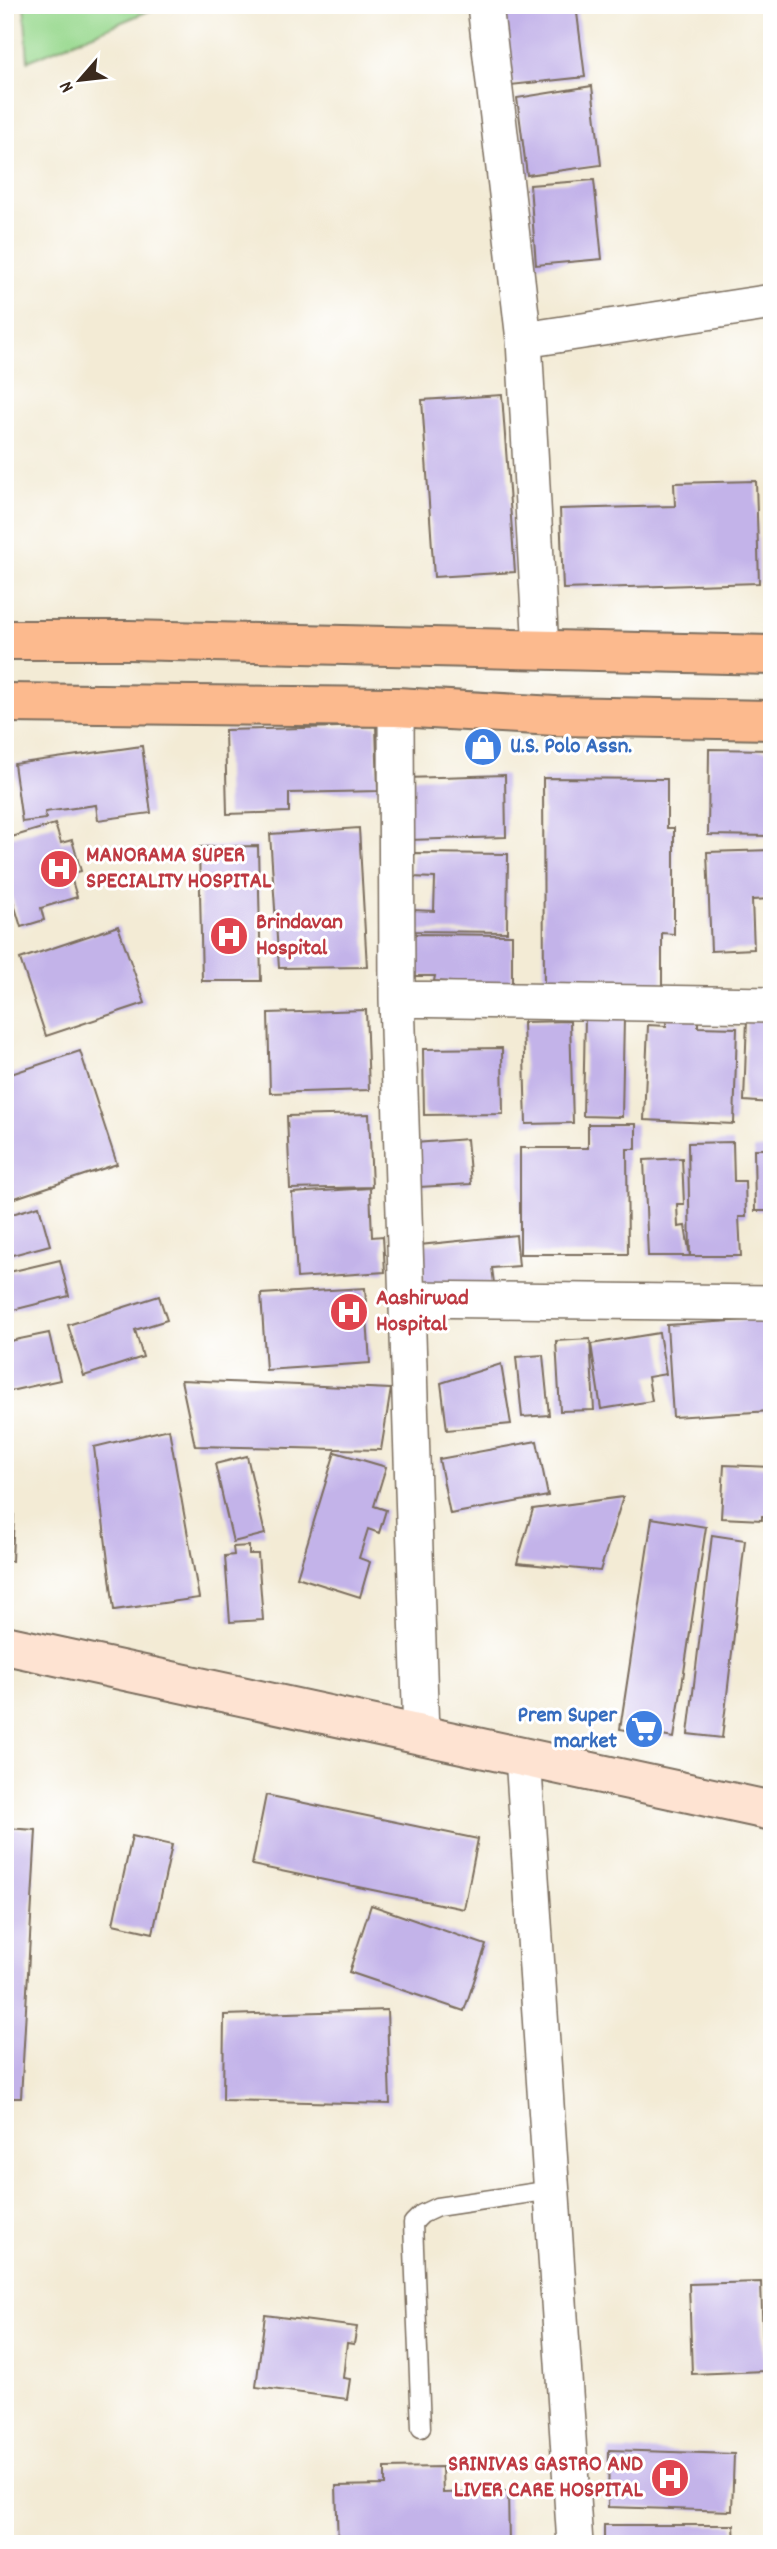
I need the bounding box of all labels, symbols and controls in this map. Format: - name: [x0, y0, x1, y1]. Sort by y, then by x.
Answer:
- north arrow: [46, 46, 116, 116]
- text: N: [54, 76, 82, 97]
- shop icon: U.S. Polo Assn.: [462, 726, 504, 768]
- place label: U.S. Polo Assn.: [510, 731, 632, 764]
- place label: MANORAMA SUPER SPECIALITY HOSPITAL: [86, 840, 272, 899]
- hospital icon: MANORAMA SUPER SPECIALITY HOSPITAL: [38, 848, 80, 890]
- place label: Brindavan Hospital: [256, 907, 343, 966]
- hospital icon: Brindavan Hospital: [208, 915, 250, 957]
- place label: Aashirwad Hospital: [376, 1283, 469, 1342]
- hospital icon: Aashirwad Hospital: [328, 1291, 370, 1333]
- place label: Prem Super market: [518, 1700, 617, 1759]
- supermarket icon: Prem Super market: [623, 1708, 665, 1750]
- place label: SRINIVAS GASTRO AND LIVER CARE HOSPITAL: [448, 2449, 644, 2508]
- hospital icon: SRINIVAS GASTRO AND LIVER CARE HOSPITAL: [649, 2457, 691, 2499]

